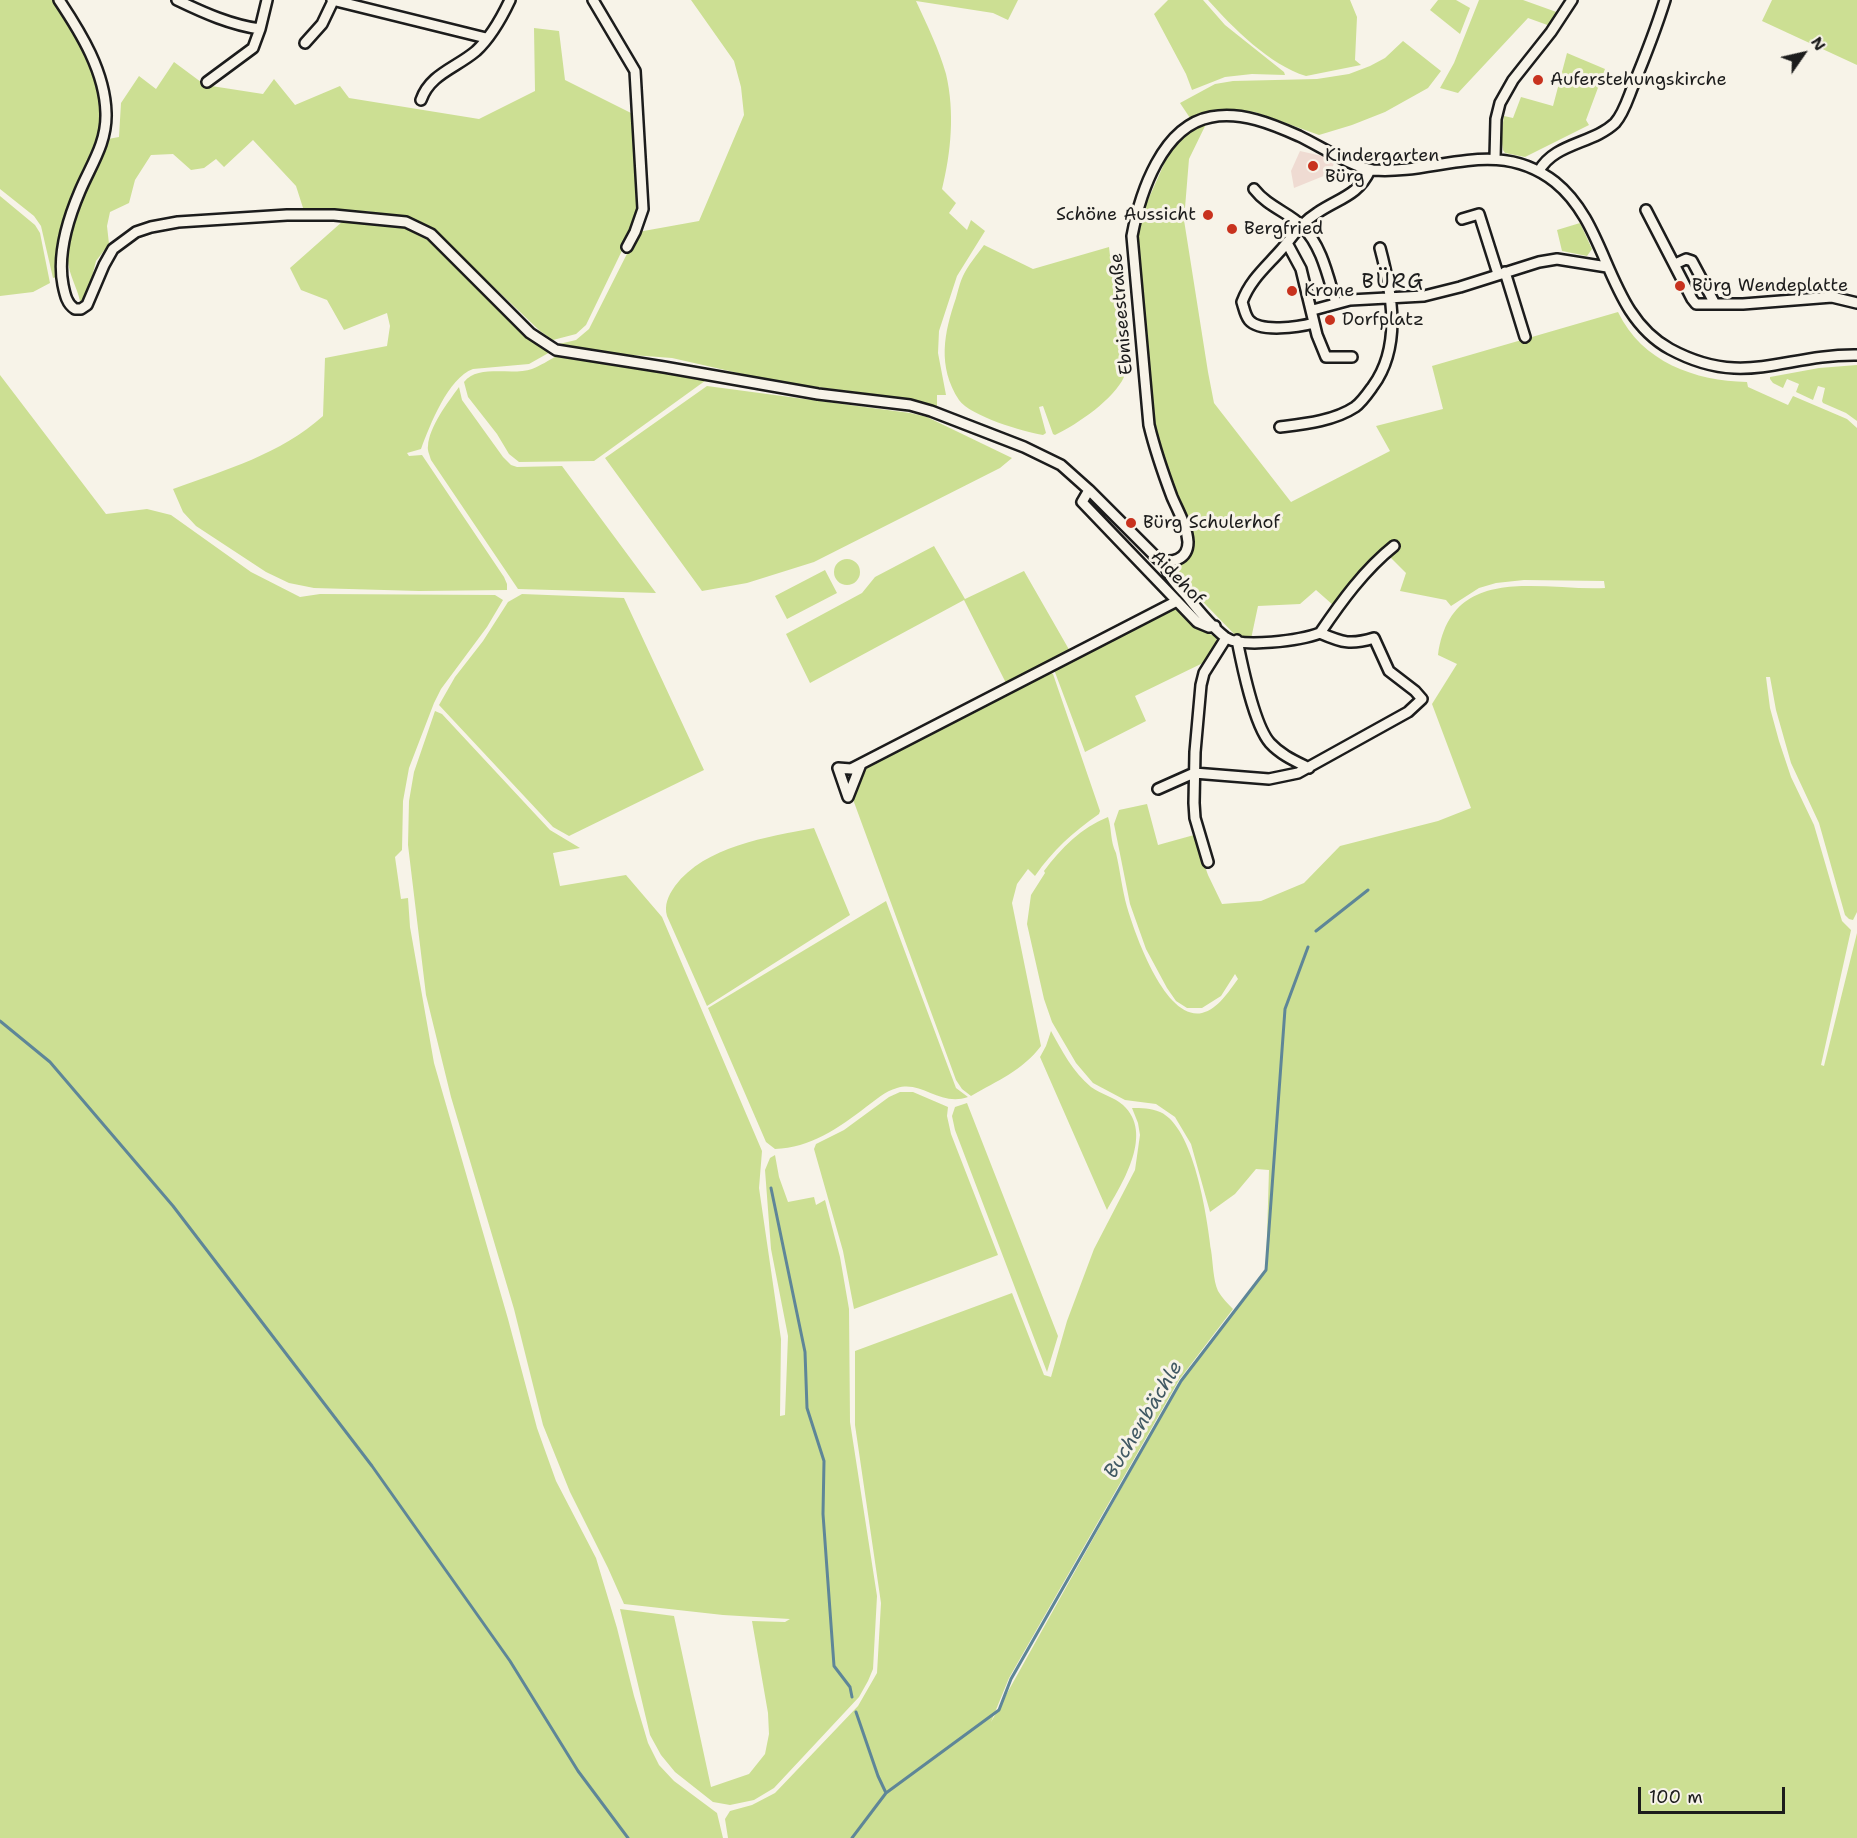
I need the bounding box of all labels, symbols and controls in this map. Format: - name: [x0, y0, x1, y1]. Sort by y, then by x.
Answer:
- north arrow: [1773, 24, 1833, 84]
- text: N: [1806, 33, 1831, 55]
- place label: Auferstehungskirche: [1550, 69, 1727, 91]
- marker: Auferstehungskirche: [1531, 73, 1545, 87]
- place label: Kindergarten Bürg: [1325, 145, 1439, 188]
- marker: Kindergarten Bürg: [1306, 159, 1320, 173]
- place label: Schöne Aussicht: [1056, 204, 1196, 226]
- marker: Schöne Aussicht: [1201, 208, 1215, 222]
- place label: Bergfried: [1244, 218, 1323, 240]
- marker: Bergfried: [1225, 222, 1239, 236]
- street label: Ebniseestraße: [1106, 252, 1138, 376]
- district label: BÜRG: [1361, 270, 1425, 296]
- place label: Bürg Wendeplatte: [1692, 275, 1848, 297]
- marker: Bürg Wendeplatte: [1673, 279, 1687, 293]
- place label: Krone: [1304, 280, 1355, 302]
- marker: Krone: [1285, 284, 1299, 298]
- place label: Dorfplatz: [1342, 309, 1424, 331]
- marker: Dorfplatz: [1323, 313, 1337, 327]
- place label: Bürg Schulerhof: [1143, 512, 1280, 534]
- marker: Bürg Schulerhof: [1124, 516, 1138, 530]
- street label: Aidehof: [1146, 546, 1208, 610]
- water label: Buchenbächle: [1100, 1357, 1188, 1483]
- scale bar: [1641, 1775, 1788, 1813]
- text: 100 m: [1649, 1785, 1703, 1809]

